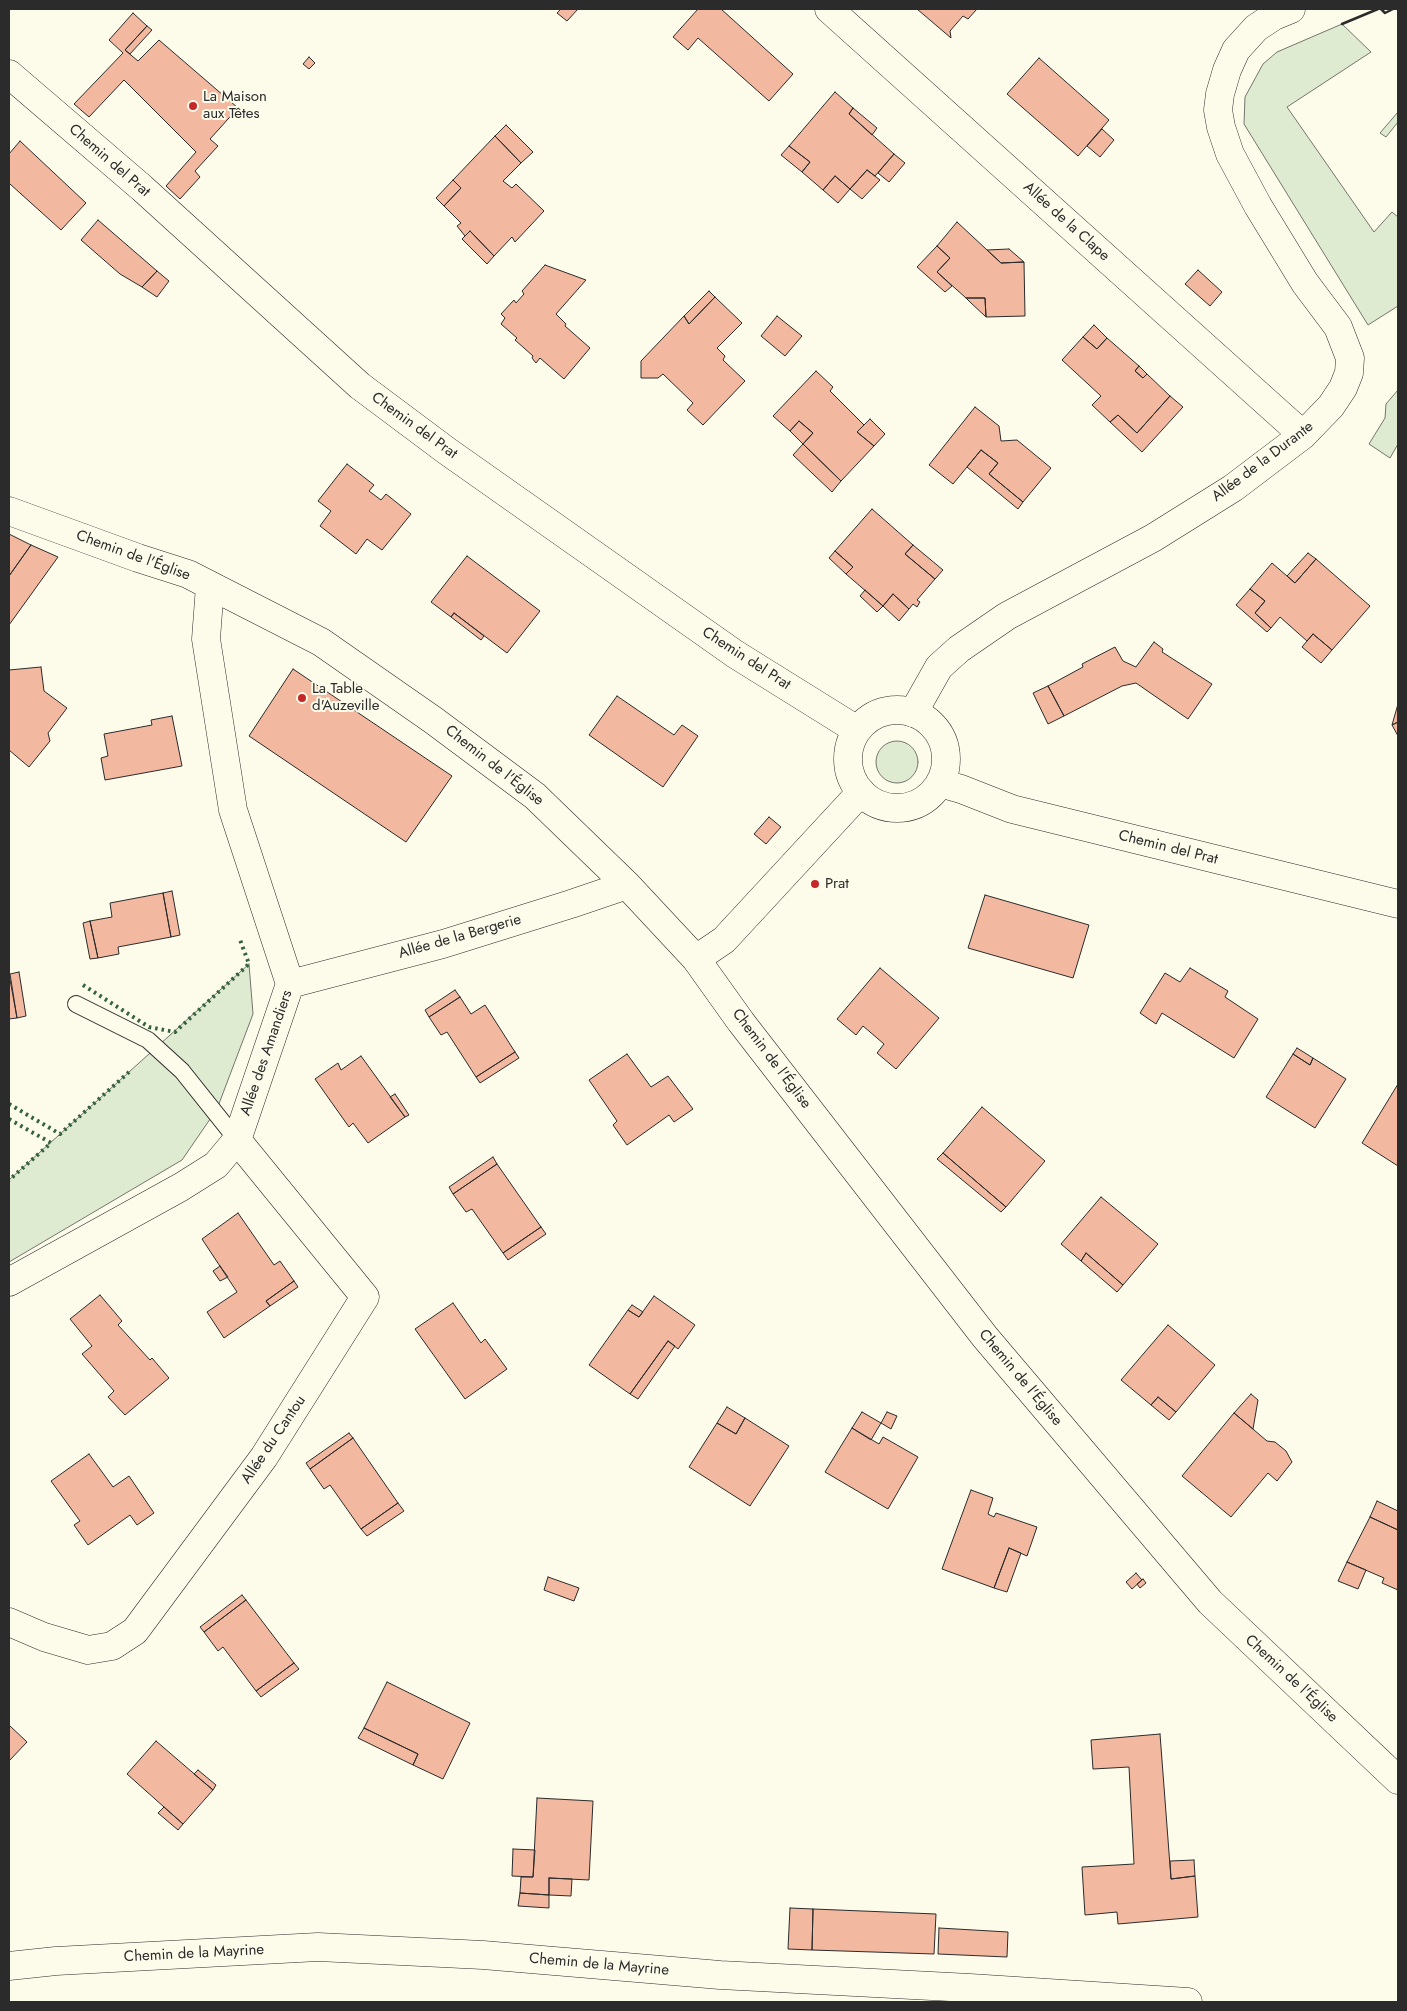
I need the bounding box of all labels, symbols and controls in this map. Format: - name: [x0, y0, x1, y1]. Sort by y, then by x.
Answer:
- place label: La Maison aux Têtes: [203, 88, 267, 123]
- marker: La Maison aux Têtes: [187, 100, 199, 112]
- street label: Chemin del Prat: [65, 121, 153, 201]
- street label: Allée de la Clape: [1019, 179, 1113, 265]
- street label: Chemin del Prat: [367, 389, 461, 463]
- street label: Allée de la Durante: [1209, 418, 1317, 506]
- street label: Chemin de l'Église: [73, 527, 193, 585]
- street label: Chemin del Prat: [698, 624, 794, 694]
- place label: La Table d'Auzeville: [312, 680, 379, 715]
- marker: La Table d'Auzeville: [296, 692, 308, 704]
- street label: Chemin de l'Église: [441, 722, 547, 810]
- street label: Chemin del Prat: [1116, 827, 1220, 869]
- place label: Prat: [825, 875, 849, 893]
- marker: Prat: [809, 878, 821, 890]
- street label: Allée de la Bergerie: [397, 911, 523, 963]
- street label: Allée des Amandiers: [237, 988, 297, 1118]
- street label: Chemin de l'Église: [728, 1006, 814, 1112]
- street label: Chemin de l'Église: [974, 1326, 1066, 1430]
- street label: Allée du Cantou: [238, 1392, 310, 1488]
- street label: Chemin de l'Église: [1241, 1631, 1341, 1727]
- street label: Chemin de la Mayrine: [123, 1941, 265, 1967]
- street label: Chemin de la Mayrine: [528, 1950, 670, 1980]

